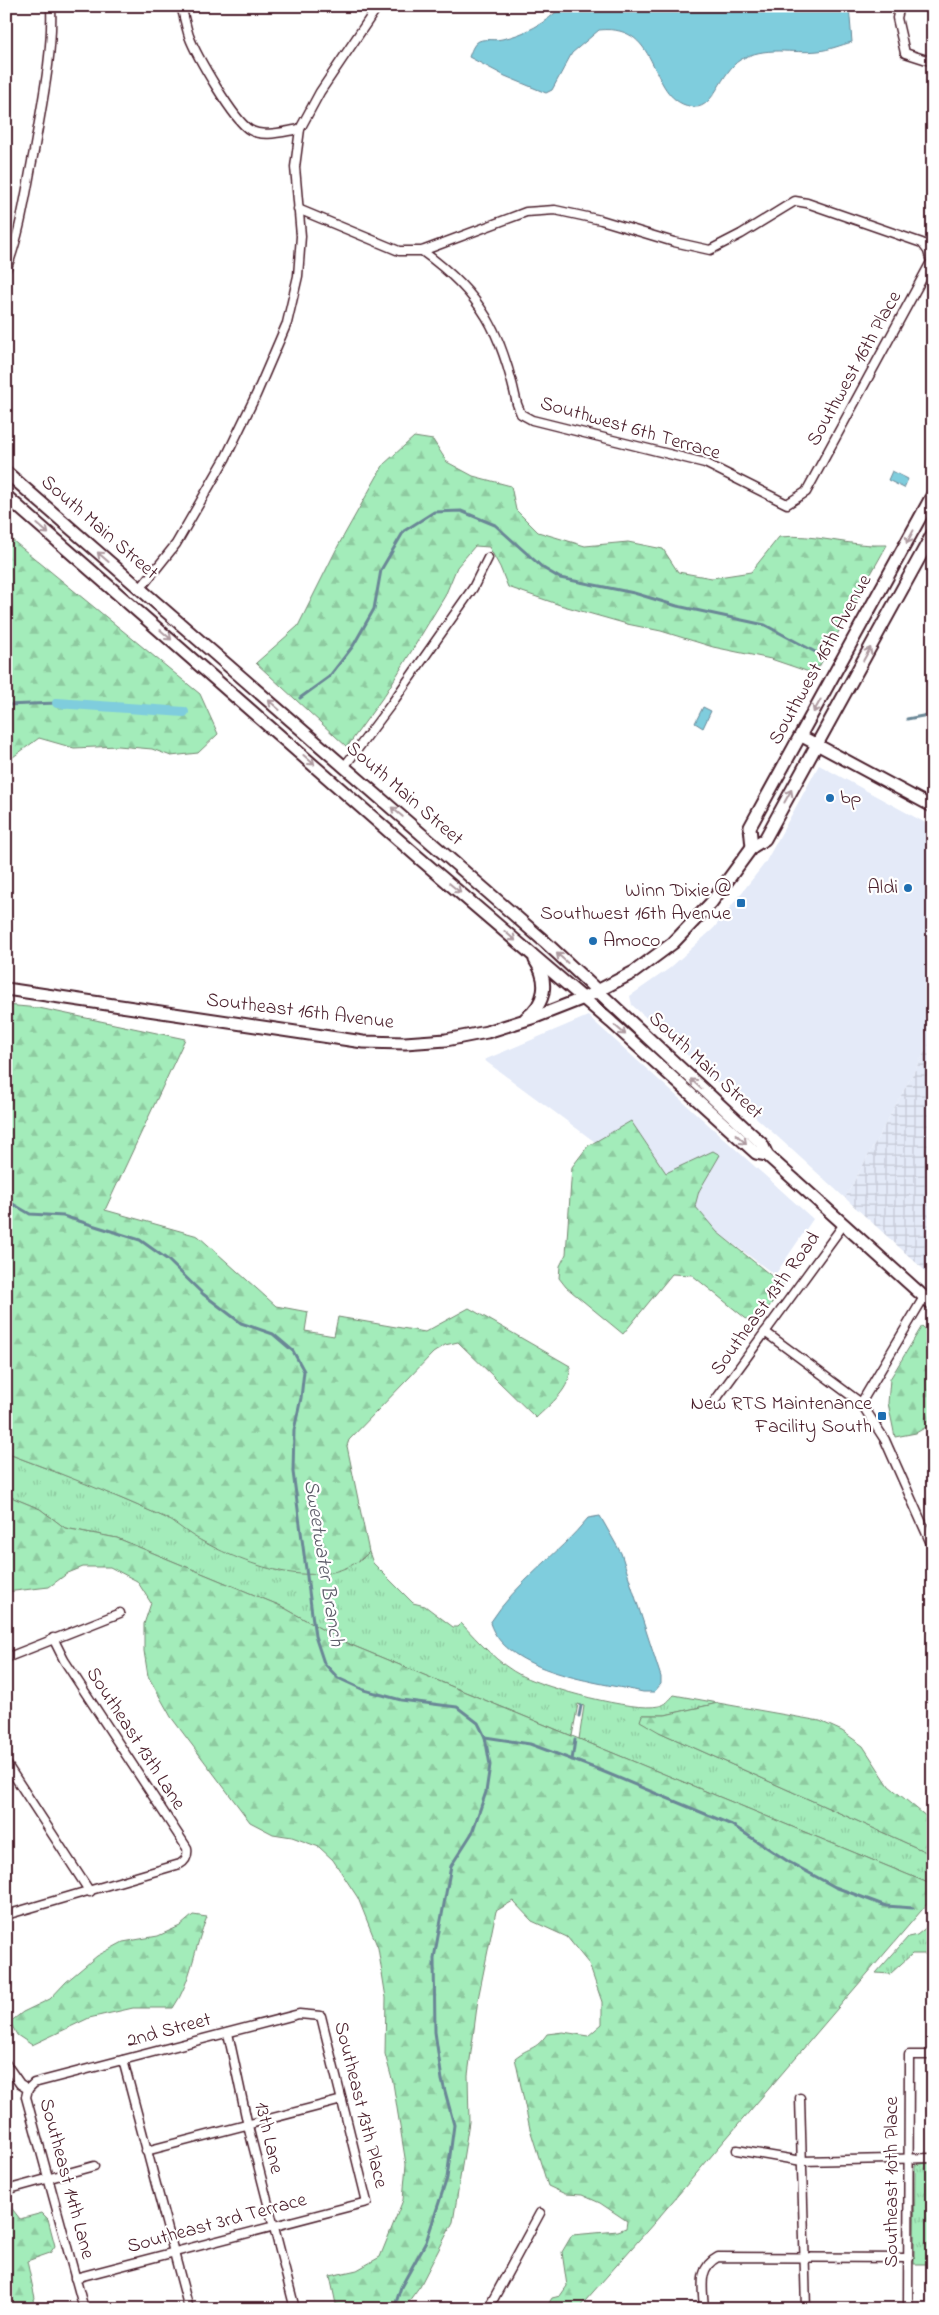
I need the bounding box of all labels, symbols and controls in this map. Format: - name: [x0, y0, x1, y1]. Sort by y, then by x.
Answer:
- street label: Southwest 16th Place: [800, 286, 910, 452]
- street label: Southwest 6th Terrace: [536, 389, 724, 469]
- street label: South Main Street: [34, 469, 164, 588]
- one-way arrow: [36, 523, 49, 534]
- one-way arrow: [905, 529, 914, 544]
- one-way arrow: [97, 551, 110, 562]
- street label: Southwest 16th Avenue: [762, 569, 880, 751]
- one-way arrow: [159, 629, 172, 641]
- one-way arrow: [862, 647, 872, 661]
- one-way arrow: [811, 699, 821, 713]
- one-way arrow: [267, 700, 280, 711]
- street label: South Main Street: [339, 735, 469, 854]
- one-way arrow: [303, 755, 316, 766]
- place label: bp: [840, 784, 862, 813]
- one-way arrow: [783, 789, 793, 804]
- marker: bp: [824, 792, 836, 804]
- one-way arrow: [390, 806, 403, 817]
- place label: Aldi: [867, 874, 898, 903]
- place label: Winn Dixie @ Southwest 16th Avenue: [540, 877, 731, 929]
- one-way arrow: [448, 882, 461, 894]
- marker: Aldi: [902, 882, 914, 894]
- marker: Winn Dixie @ Southwest 16th Avenue: [735, 897, 747, 909]
- place label: Amoco: [603, 927, 661, 956]
- one-way arrow: [504, 930, 517, 941]
- marker: Amoco: [587, 935, 599, 947]
- one-way arrow: [556, 952, 569, 964]
- street label: Southeast 16th Avenue: [205, 986, 395, 1038]
- street label: South Main Street: [641, 1005, 769, 1127]
- one-way arrow: [614, 1024, 627, 1036]
- one-way arrow: [689, 1078, 702, 1090]
- one-way arrow: [735, 1133, 747, 1145]
- street label: Southeast 13th Road: [704, 1226, 828, 1382]
- place label: New RTS Maintenance Facility South: [691, 1390, 872, 1442]
- marker: New RTS Maintenance Facility South: [876, 1410, 888, 1422]
- water label: Sweetwater Branch: [295, 1478, 351, 1649]
- street label: Southeast 13th Lane: [78, 1662, 192, 1816]
- street label: 2nd Street: [123, 2006, 215, 2056]
- street label: Southeast 13th Place: [325, 2019, 395, 2191]
- street label: Southeast 14th Lane: [31, 2095, 101, 2263]
- street label: Southeast 10th Place: [878, 2096, 907, 2268]
- street label: 13th Lane: [246, 2099, 290, 2177]
- street label: Southeast 3rd Terrace: [124, 2186, 310, 2262]

